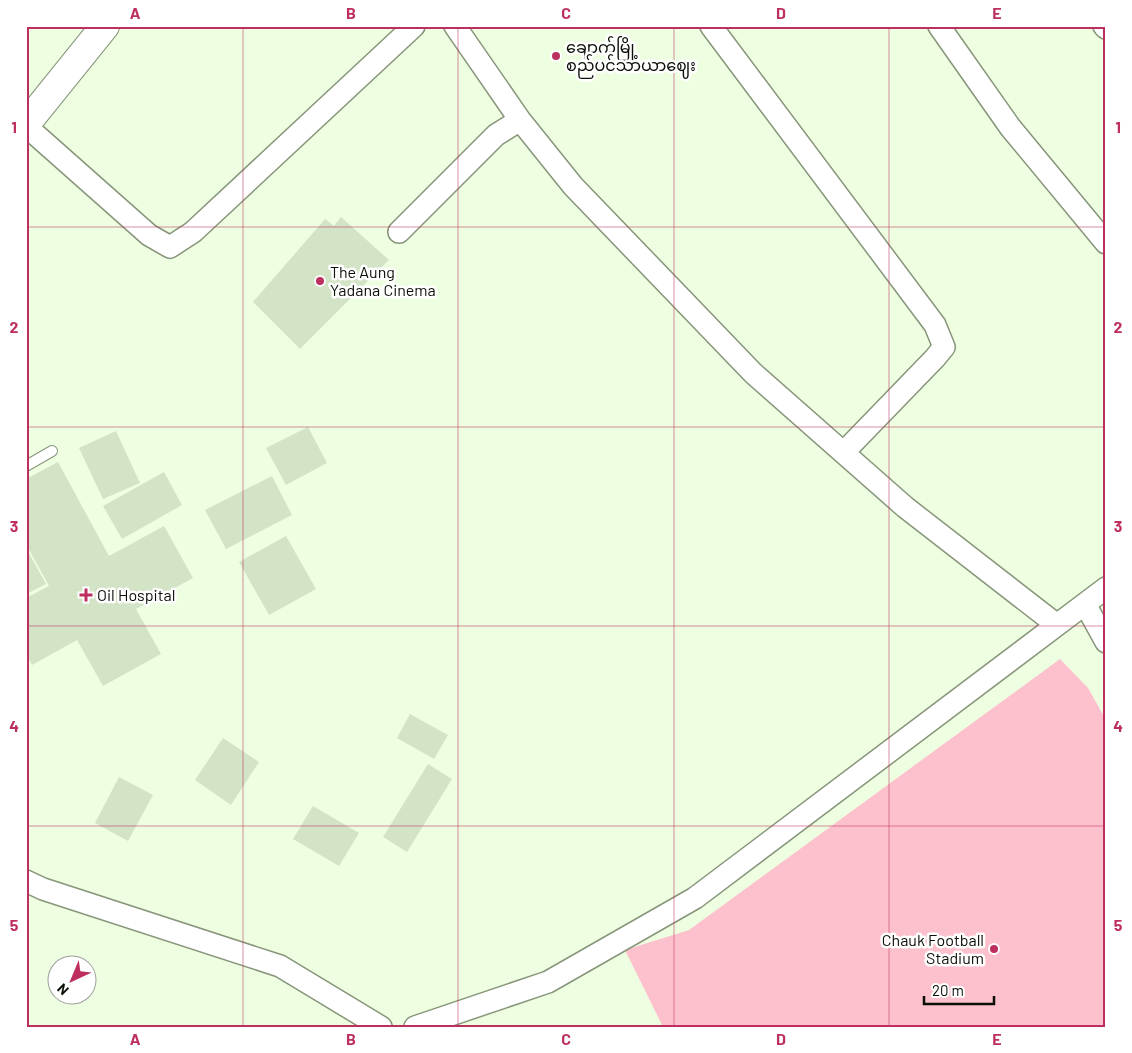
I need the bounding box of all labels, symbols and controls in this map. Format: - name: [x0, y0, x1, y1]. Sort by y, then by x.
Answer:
- text: A: [130, 3, 141, 22]
- text: B: [346, 3, 356, 22]
- text: C: [561, 3, 571, 22]
- text: D: [776, 3, 786, 22]
- text: E: [992, 3, 1002, 22]
- place label: ချောက်မြို့ စည်ပင်သာယာဈေး: [566, 36, 696, 79]
- marker: ချောက်မြို့ စည်ပင်သာယာဈေး: [550, 50, 562, 62]
- text: 1: [11, 117, 17, 136]
- text: 1: [1115, 117, 1121, 136]
- place label: The Aung Yadana Cinema: [330, 262, 436, 299]
- marker: The Aung Yadana Cinema: [314, 275, 326, 287]
- text: 2: [10, 317, 19, 336]
- text: 2: [1114, 317, 1123, 336]
- text: 3: [10, 516, 18, 535]
- text: 3: [1114, 516, 1122, 535]
- place label: Oil Hospital: [97, 585, 175, 604]
- marker: Oil Hospital: [79, 588, 93, 602]
- text: 4: [9, 716, 19, 735]
- text: 4: [1113, 716, 1123, 735]
- text: 5: [10, 915, 19, 934]
- text: 5: [1114, 915, 1123, 934]
- place label: Chauk Football Stadium: [882, 930, 984, 967]
- marker: Chauk Football Stadium: [988, 943, 1000, 955]
- north arrow: [48, 956, 98, 1006]
- scale bar: [924, 973, 994, 1005]
- text: N: [53, 980, 72, 999]
- text: 20 m: [932, 981, 964, 999]
- text: A: [130, 1029, 141, 1048]
- text: B: [346, 1029, 356, 1048]
- text: C: [561, 1029, 571, 1048]
- text: D: [776, 1029, 786, 1048]
- text: E: [992, 1029, 1002, 1048]

